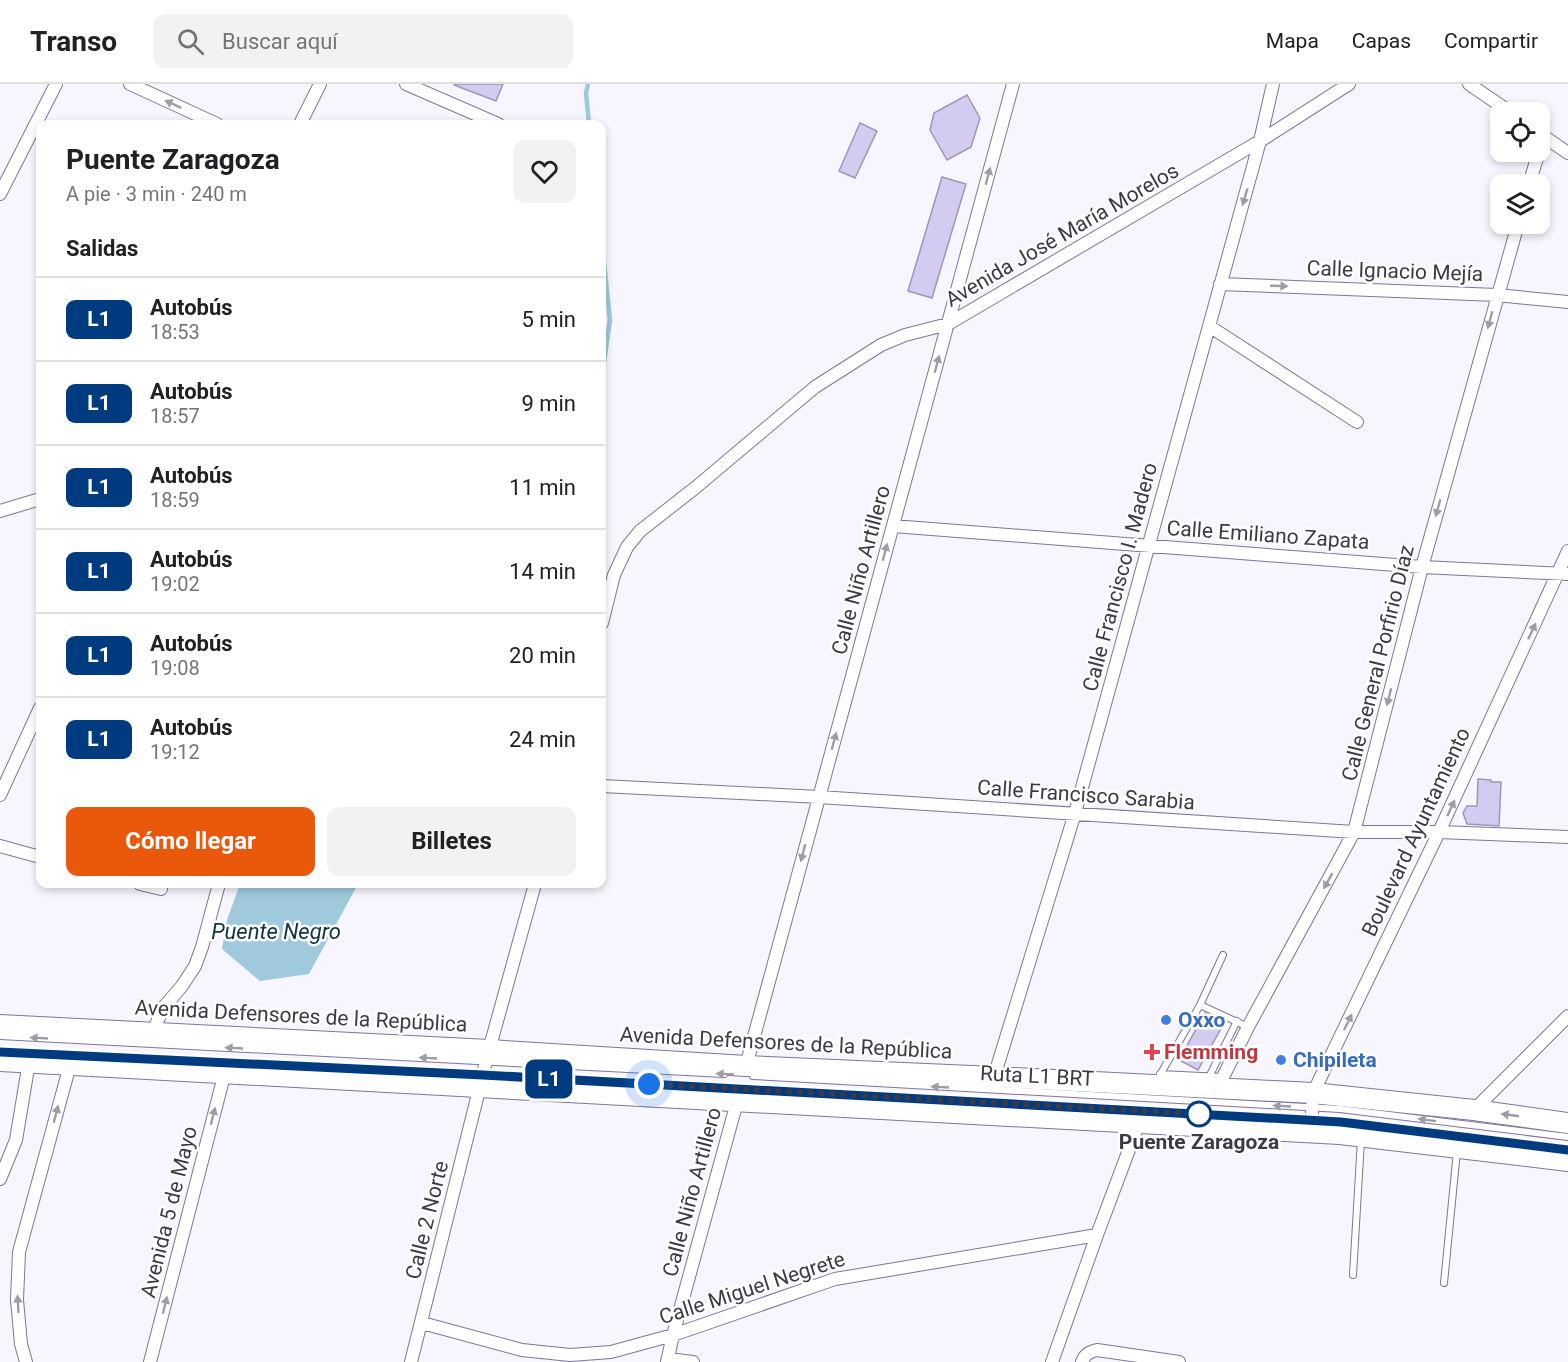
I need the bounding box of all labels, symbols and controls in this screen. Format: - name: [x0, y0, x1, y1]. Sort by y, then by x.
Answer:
- search box: [153, 14, 573, 68]
- text: Transo: [30, 25, 117, 58]
- icon: search: [174, 25, 207, 58]
- text: Buscar aquí: [222, 29, 338, 54]
- text: Mapa: [1266, 29, 1319, 53]
- text: Capas: [1352, 29, 1411, 53]
- text: Compartir: [1444, 29, 1538, 53]
- one-way arrow: [165, 100, 182, 109]
- map controls: [1490, 102, 1550, 234]
- button: locate: [1490, 102, 1550, 162]
- button: heart: [513, 140, 576, 203]
- text: Puente Zaragoza: [66, 143, 280, 176]
- street label: Avenida José María Morelos: [941, 158, 1183, 312]
- one-way arrow: [984, 167, 994, 185]
- button: layers: [1490, 174, 1550, 234]
- text: A pie · 3 min · 240 m: [66, 182, 247, 206]
- one-way arrow: [1239, 188, 1249, 206]
- text: Salidas: [66, 236, 138, 261]
- street label: Calle Ignacio Mejía: [1306, 256, 1484, 286]
- one-way arrow: [1269, 282, 1288, 291]
- text: Autobús: [150, 295, 233, 320]
- text: L1: [87, 307, 111, 331]
- text: 5 min: [521, 307, 576, 332]
- one-way arrow: [1485, 311, 1494, 329]
- text: 18:53: [150, 320, 200, 344]
- one-way arrow: [933, 355, 942, 373]
- text: Autobús: [150, 379, 233, 404]
- text: L1: [87, 391, 111, 415]
- text: 9 min: [521, 391, 576, 416]
- text: 18:57: [150, 404, 200, 428]
- street label: Calle Francisco I. Madero: [1078, 460, 1162, 694]
- text: Autobús: [150, 463, 233, 488]
- text: L1: [87, 475, 111, 499]
- text: 11 min: [509, 475, 576, 500]
- street label: Calle Niño Artillero: [827, 483, 895, 657]
- text: 18:59: [150, 488, 200, 512]
- one-way arrow: [1433, 499, 1442, 517]
- street label: Calle Emiliano Zapata: [1166, 516, 1370, 554]
- one-way arrow: [881, 543, 891, 562]
- street label: Calle General Porfirio Díaz: [1337, 543, 1419, 783]
- text: Autobús: [150, 547, 233, 572]
- text: L1: [87, 559, 111, 583]
- text: 14 min: [509, 559, 576, 584]
- text: 19:02: [150, 572, 200, 596]
- one-way arrow: [1527, 622, 1536, 639]
- text: Autobús: [150, 631, 233, 656]
- text: L1: [87, 643, 111, 667]
- text: 20 min: [509, 643, 576, 668]
- text: 19:08: [150, 656, 200, 680]
- one-way arrow: [1383, 688, 1393, 706]
- text: Autobús: [150, 715, 233, 740]
- street label: Boulevard Ayuntamiento: [1357, 724, 1475, 940]
- text: L1: [87, 727, 111, 751]
- text: 24 min: [509, 727, 576, 752]
- one-way arrow: [830, 731, 839, 749]
- text: 19:12: [150, 740, 200, 764]
- street label: Calle Francisco Sarabia: [976, 775, 1196, 815]
- one-way arrow: [1446, 800, 1455, 817]
- button: Cómo llegar: [66, 807, 315, 876]
- button: Billetes: [327, 807, 576, 876]
- one-way arrow: [798, 844, 808, 863]
- one-way arrow: [1323, 872, 1333, 889]
- water label: Puente Negro: [211, 919, 341, 944]
- street label: Avenida Defensores de la República: [134, 995, 468, 1037]
- place label: Oxxo: [1178, 1008, 1226, 1032]
- marker: Oxxo: [1159, 1013, 1173, 1027]
- one-way arrow: [1343, 1013, 1353, 1030]
- street label: Avenida Defensores de la República: [619, 1022, 953, 1064]
- one-way arrow: [29, 1034, 48, 1043]
- place label: Flemming: [1164, 1040, 1258, 1064]
- one-way arrow: [224, 1044, 243, 1053]
- marker: Flemming: [1145, 1045, 1159, 1059]
- place label: Chipileta: [1293, 1048, 1377, 1072]
- one-way arrow: [419, 1053, 438, 1062]
- marker: Chipileta: [1274, 1053, 1288, 1067]
- line badge: L1: [522, 1060, 576, 1098]
- street label: Ruta L1 BRT: [979, 1061, 1095, 1091]
- text: L1: [537, 1067, 561, 1091]
- your location: [634, 1069, 664, 1099]
- one-way arrow: [715, 1070, 734, 1079]
- one-way arrow: [931, 1082, 950, 1091]
- marker: Puente Zaragoza: [1186, 1101, 1212, 1127]
- one-way arrow: [1272, 1101, 1291, 1111]
- one-way arrow: [52, 1105, 62, 1124]
- street label: Calle Niño Artillero: [658, 1105, 726, 1279]
- one-way arrow: [209, 1107, 219, 1126]
- one-way arrow: [1500, 1110, 1519, 1120]
- one-way arrow: [1417, 1115, 1436, 1125]
- street label: Avenida 5 de Mayo: [136, 1124, 202, 1300]
- place label: Puente Zaragoza: [1119, 1130, 1279, 1154]
- street label: Calle 2 Norte: [401, 1158, 453, 1282]
- street label: Calle Miguel Negrete: [656, 1247, 848, 1329]
- one-way arrow: [13, 1295, 22, 1314]
- one-way arrow: [161, 1296, 170, 1314]

